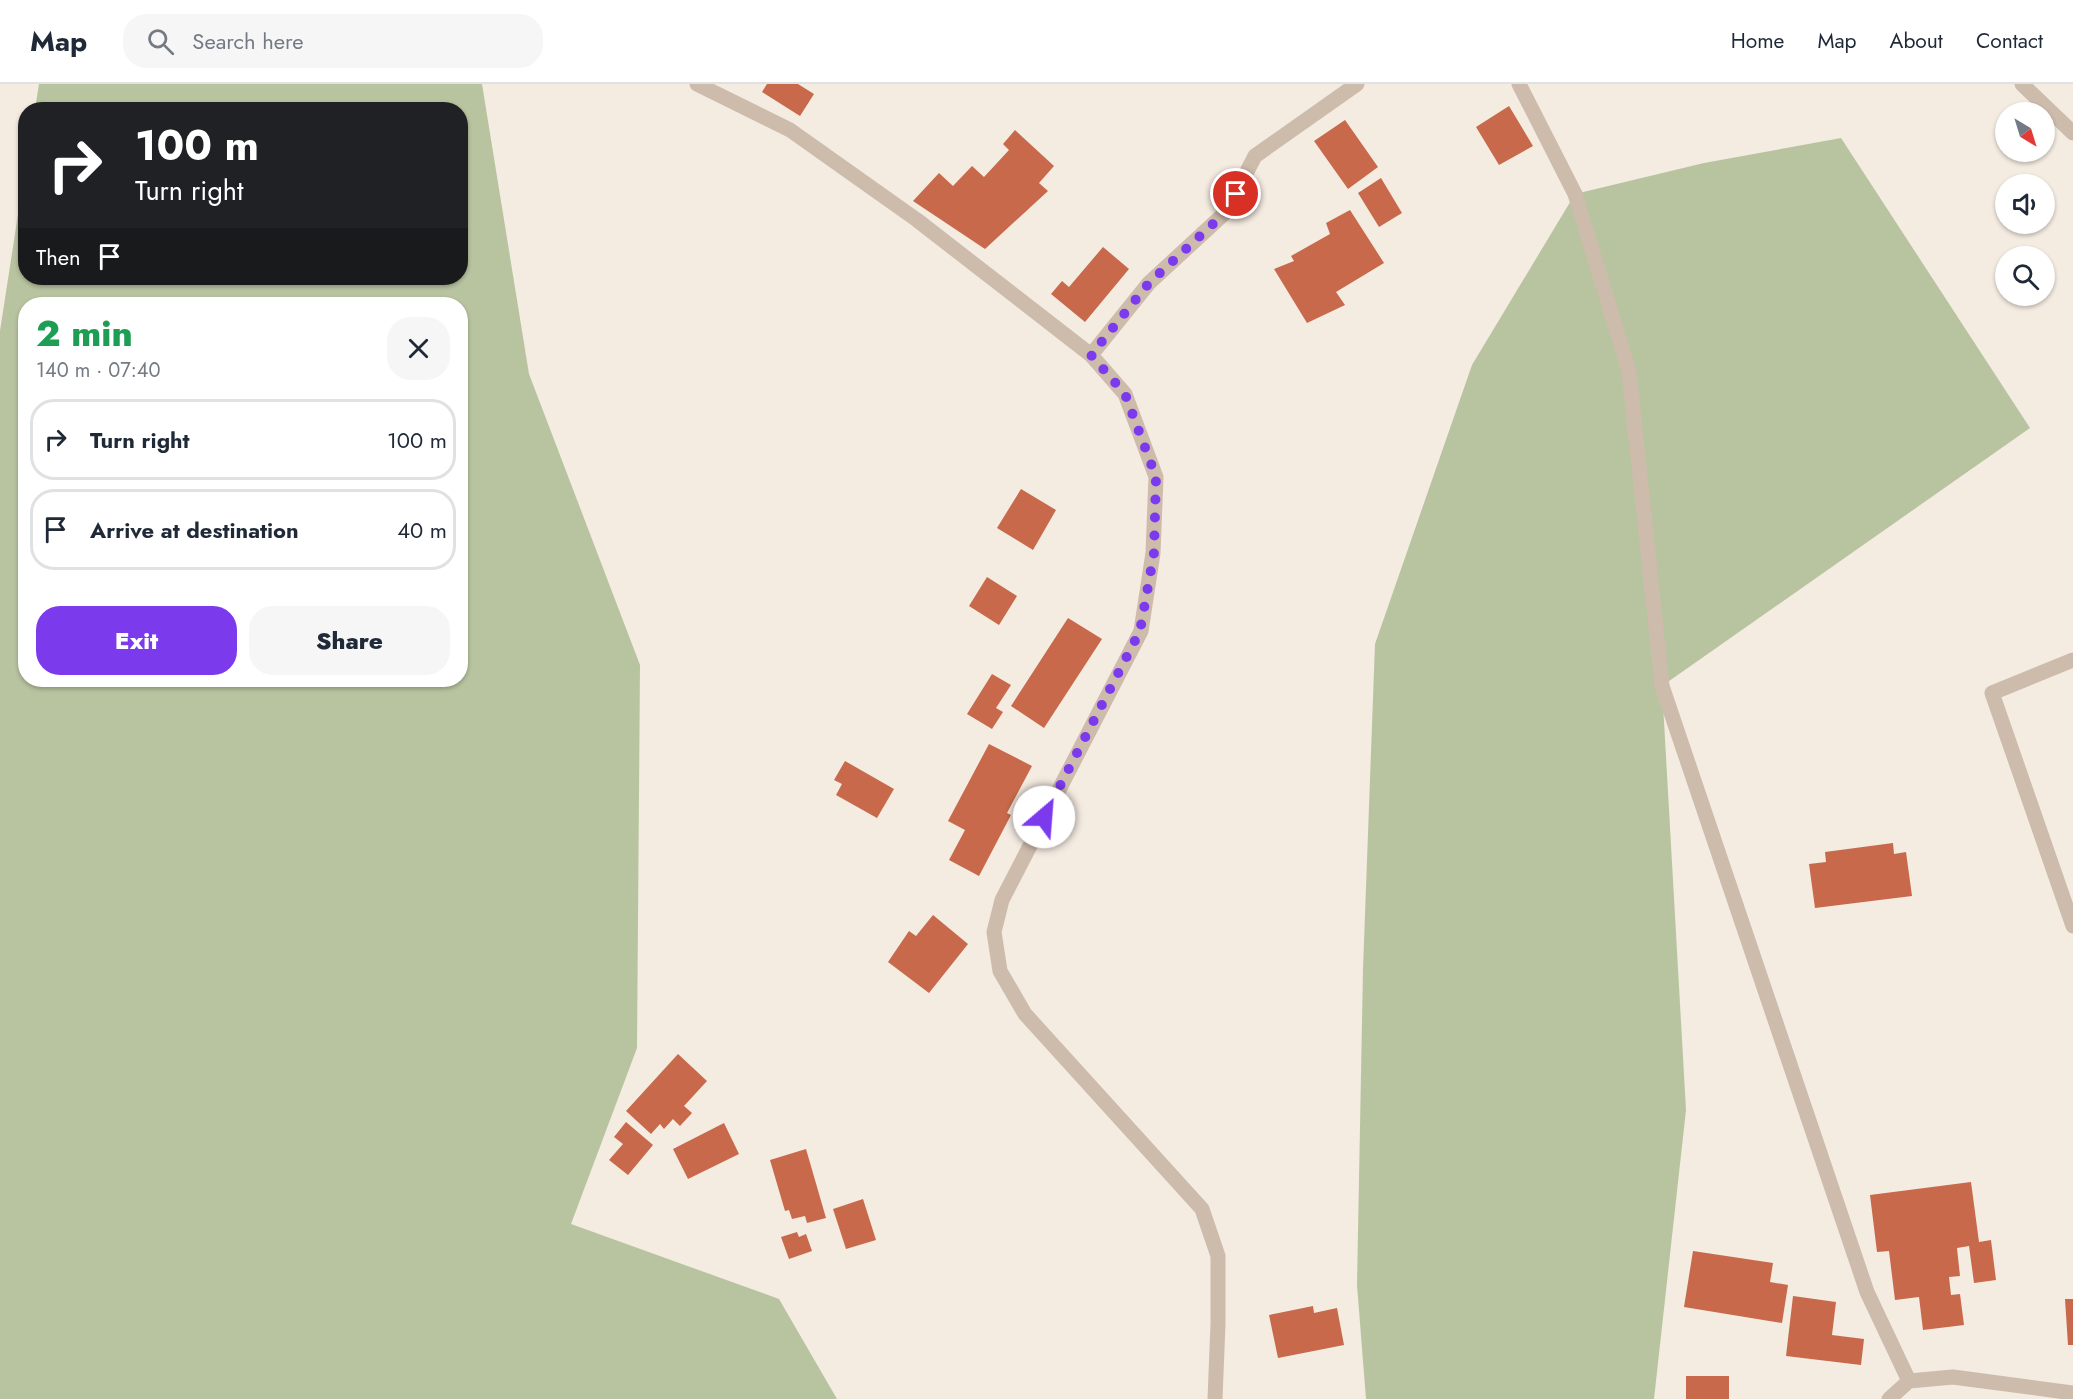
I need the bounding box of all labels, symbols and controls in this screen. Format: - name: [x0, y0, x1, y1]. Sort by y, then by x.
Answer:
- search box: [123, 14, 543, 68]
- text: Map: [30, 21, 87, 62]
- icon: search: [144, 25, 177, 58]
- text: Search here: [192, 25, 304, 57]
- text: Home: [1731, 26, 1784, 56]
- text: Map: [1817, 26, 1857, 56]
- text: About: [1890, 26, 1943, 56]
- text: Contact: [1976, 26, 2043, 56]
- north arrow: [1995, 102, 2055, 162]
- map controls: [1995, 102, 2055, 306]
- text: 100 m: [135, 115, 259, 176]
- icon: right: [36, 126, 114, 204]
- pin: [1210, 168, 1261, 219]
- text: Turn right: [135, 171, 243, 210]
- button: sound: [1995, 174, 2055, 234]
- icon: arrive: [1219, 177, 1252, 210]
- icon: arrive: [93, 240, 126, 273]
- text: Then: [36, 241, 81, 273]
- button: search: [1995, 246, 2055, 306]
- text: 2 min: [36, 307, 133, 359]
- button: close: [387, 317, 450, 380]
- text: 140 m · 07:40: [36, 356, 160, 385]
- icon: right: [39, 423, 72, 456]
- text: Turn right: [90, 424, 190, 456]
- text: 100 m: [387, 424, 447, 456]
- icon: arrive: [39, 513, 72, 546]
- text: Arrive at destination: [90, 514, 299, 546]
- text: 40 m: [397, 514, 447, 546]
- button: Exit: [36, 606, 237, 675]
- button: Share: [249, 606, 450, 675]
- position arrow: [1012, 785, 1076, 849]

